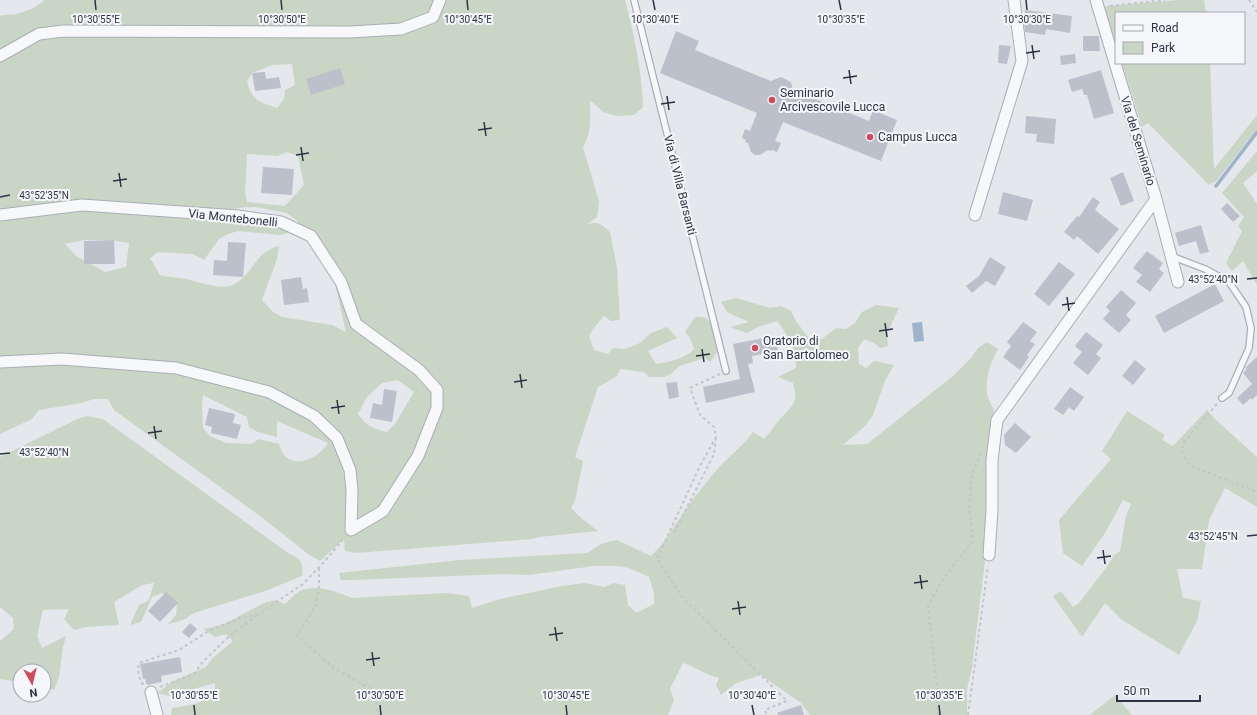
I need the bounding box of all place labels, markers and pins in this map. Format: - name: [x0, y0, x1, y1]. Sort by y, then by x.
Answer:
- place label: Seminario Arcivescovile Lucca: [780, 86, 885, 114]
- marker: Seminario Arcivescovile Lucca: [767, 95, 777, 105]
- place label: Campus Lucca: [878, 130, 957, 144]
- marker: Campus Lucca: [865, 132, 875, 142]
- place label: Oratorio di San Bartolomeo: [763, 334, 849, 362]
- marker: Oratorio di San Bartolomeo: [750, 343, 760, 353]

